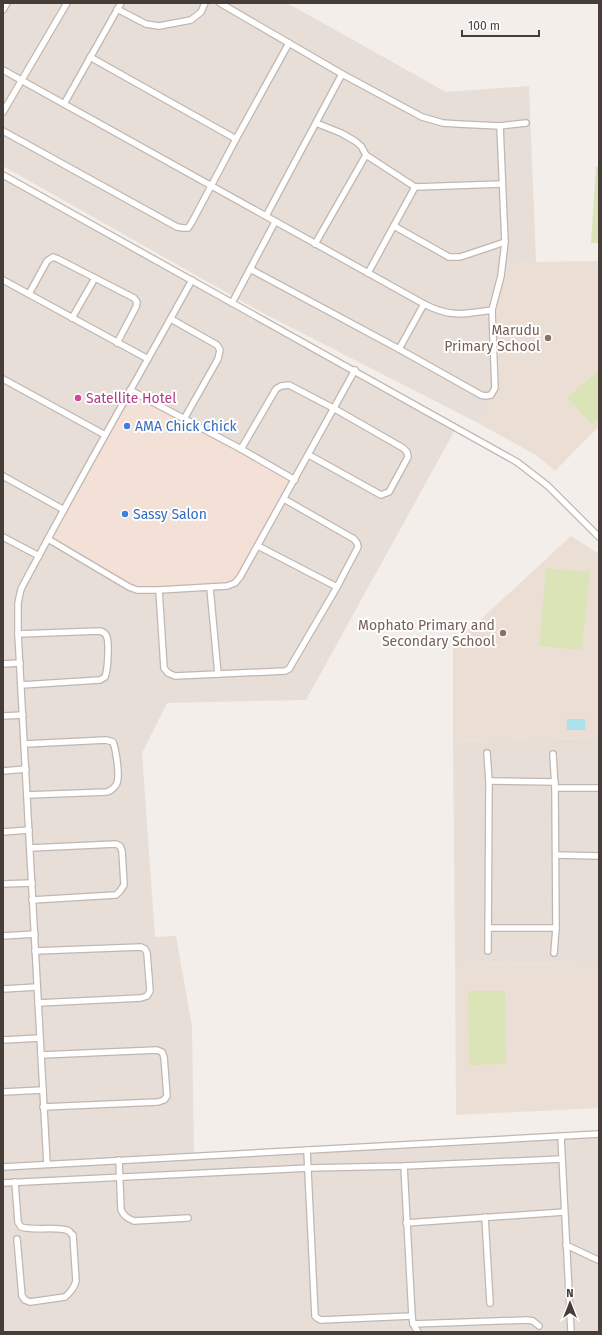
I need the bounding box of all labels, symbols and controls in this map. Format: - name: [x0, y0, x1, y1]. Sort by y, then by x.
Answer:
- scale bar: [462, 12, 539, 38]
- text: 100 m: [468, 19, 500, 33]
- place label: Marudu Primary School: [444, 322, 540, 355]
- marker: Marudu Primary School: [543, 333, 553, 343]
- place label: Satellite Hotel: [86, 390, 176, 407]
- marker: Satellite Hotel: [73, 393, 83, 403]
- place label: AMA Chick Chick: [135, 418, 238, 435]
- marker: AMA Chick Chick: [122, 421, 132, 431]
- place label: Sassy Salon: [133, 506, 207, 523]
- marker: Sassy Salon: [120, 509, 130, 519]
- place label: Mophato Primary and Secondary School: [358, 617, 495, 650]
- marker: Mophato Primary and Secondary School: [498, 628, 508, 638]
- north arrow: [550, 1283, 590, 1323]
- text: N: [566, 1287, 574, 1300]

